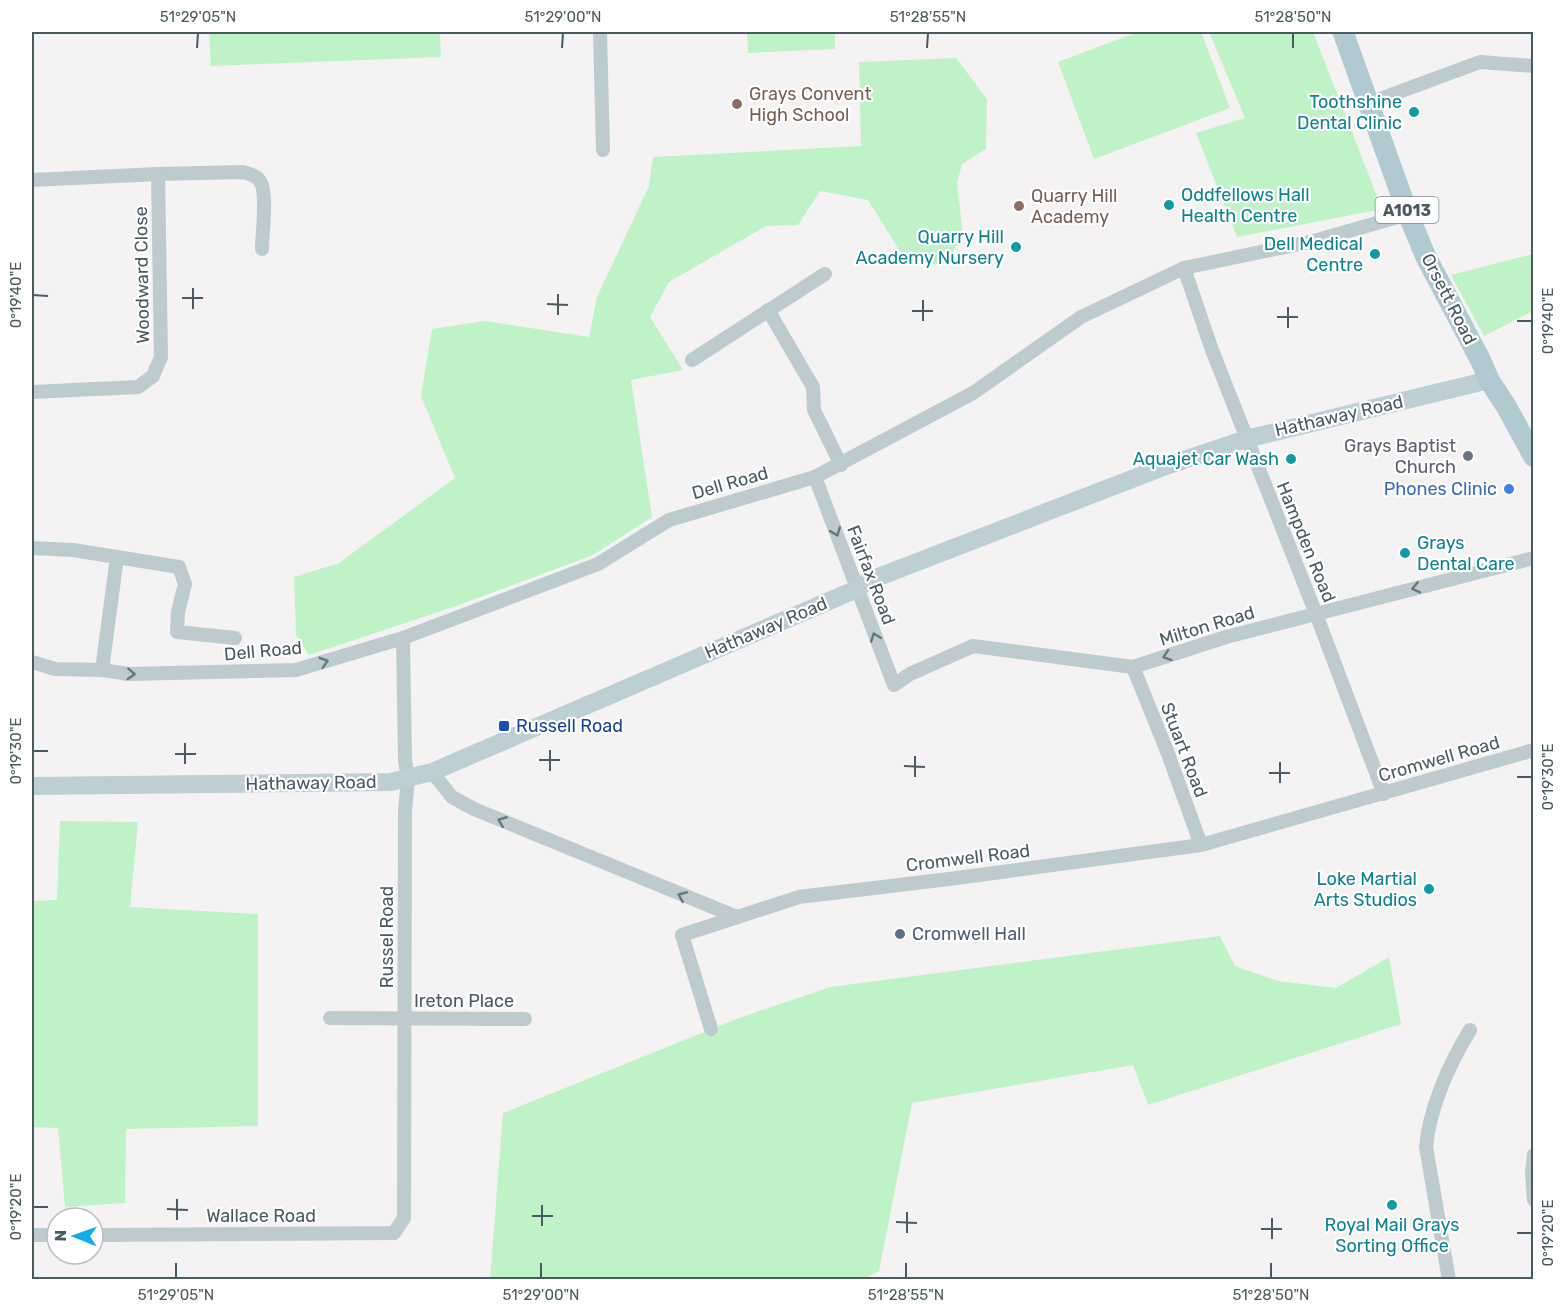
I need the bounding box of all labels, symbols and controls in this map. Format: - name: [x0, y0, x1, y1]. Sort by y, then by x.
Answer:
- text: 51°29'05"N: [160, 8, 236, 26]
- text: 51°29'00"N: [525, 8, 601, 26]
- text: 51°28'55"N: [890, 8, 966, 26]
- text: 51°28'50"N: [1254, 8, 1332, 26]
- place label: Grays Convent High School: [749, 83, 871, 126]
- place label: Toothshine Dental Clinic: [1297, 91, 1402, 134]
- marker: Grays Convent High School: [730, 97, 744, 111]
- marker: Toothshine Dental Clinic: [1407, 105, 1421, 119]
- place label: Oddfellows Hall Health Centre: [1181, 184, 1310, 227]
- place label: Quarry Hill Academy: [1031, 185, 1117, 228]
- road number: A1013: [1376, 197, 1438, 223]
- marker: Oddfellows Hall Health Centre: [1162, 198, 1176, 212]
- marker: Quarry Hill Academy: [1012, 199, 1026, 213]
- street label: Woodward Close: [130, 206, 154, 344]
- place label: Quarry Hill Academy Nursery: [856, 226, 1004, 269]
- place label: Dell Medical Centre: [1264, 233, 1363, 276]
- marker: Quarry Hill Academy Nursery: [1009, 240, 1023, 254]
- marker: Dell Medical Centre: [1368, 247, 1382, 261]
- street label: Orsett Road: [1417, 250, 1481, 348]
- text: 0°19'40"E: [7, 262, 25, 328]
- text: 0°19'40"E: [1539, 288, 1557, 354]
- street label: Hathaway Road: [1273, 391, 1405, 441]
- place label: Grays Baptist Church: [1344, 435, 1456, 478]
- place label: Aquajet Car Wash: [1133, 448, 1279, 470]
- marker: Grays Baptist Church: [1461, 449, 1475, 463]
- marker: Aquajet Car Wash: [1284, 452, 1298, 466]
- street label: Dell Road: [689, 462, 771, 504]
- street label: Hampden Road: [1272, 478, 1340, 606]
- place label: Phones Clinic: [1384, 478, 1497, 500]
- marker: Phones Clinic: [1502, 482, 1516, 496]
- street label: Fairfax Road: [842, 522, 900, 628]
- one-way arrow: [828, 526, 841, 537]
- place label: Grays Dental Care: [1417, 532, 1515, 575]
- marker: Grays Dental Care: [1398, 546, 1412, 560]
- one-way arrow: [1411, 580, 1421, 593]
- street label: Hathaway Road: [701, 592, 831, 664]
- street label: Milton Road: [1157, 601, 1257, 651]
- one-way arrow: [870, 632, 883, 643]
- street label: Dell Road: [223, 637, 303, 665]
- one-way arrow: [1162, 649, 1173, 662]
- one-way arrow: [318, 657, 329, 669]
- one-way arrow: [126, 667, 135, 680]
- street label: Stuart Road: [1156, 699, 1212, 801]
- place label: Russell Road: [516, 715, 623, 737]
- text: 0°19'30"E: [7, 717, 25, 785]
- marker: Russell Road: [497, 719, 511, 733]
- street label: Cromwell Road: [1376, 731, 1502, 787]
- text: 0°19'30"E: [1539, 743, 1557, 811]
- street label: Hathaway Road: [245, 771, 377, 795]
- one-way arrow: [498, 816, 509, 828]
- street label: Cromwell Road: [905, 839, 1031, 877]
- place label: Loke Martial Arts Studios: [1314, 868, 1417, 911]
- marker: Loke Martial Arts Studios: [1422, 882, 1436, 896]
- street label: Russel Road: [376, 886, 398, 988]
- one-way arrow: [678, 891, 689, 903]
- place label: Cromwell Hall: [912, 923, 1026, 945]
- marker: Cromwell Hall: [893, 927, 907, 941]
- street label: Ireton Place: [414, 990, 514, 1012]
- text: 0°19'20"E: [7, 1174, 25, 1240]
- marker: Royal Mail Grays Sorting Office: [1385, 1198, 1399, 1212]
- text: 0°19'20"E: [1539, 1200, 1557, 1266]
- street label: Wallace Road: [206, 1205, 316, 1227]
- north arrow: [45, 1206, 105, 1266]
- place label: Royal Mail Grays Sorting Office: [1325, 1214, 1459, 1257]
- text: N: [51, 1230, 70, 1242]
- text: 51°29'05"N: [138, 1286, 214, 1304]
- text: 51°29'00"N: [503, 1286, 579, 1304]
- text: 51°28'55"N: [868, 1286, 944, 1304]
- text: 51°28'50"N: [1232, 1286, 1310, 1304]

